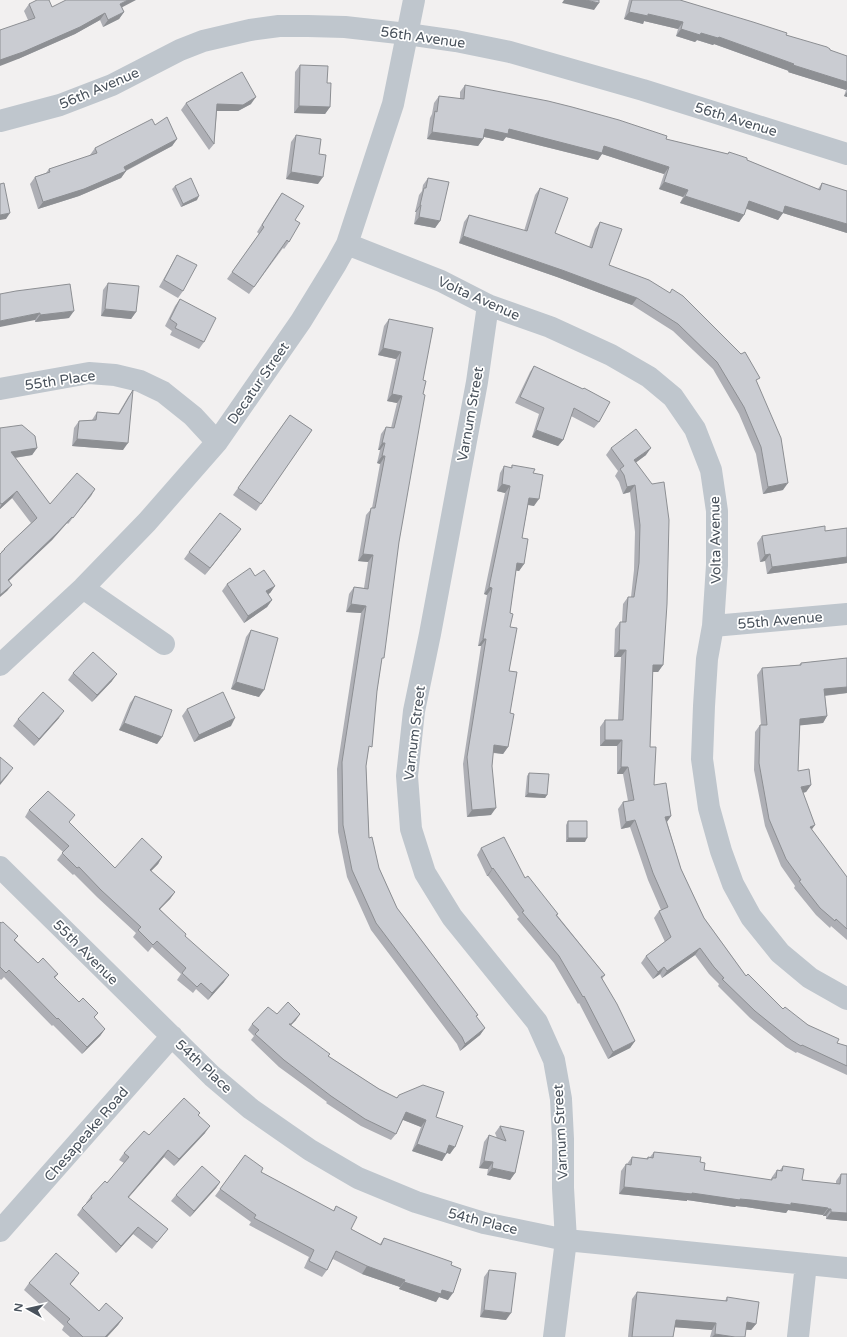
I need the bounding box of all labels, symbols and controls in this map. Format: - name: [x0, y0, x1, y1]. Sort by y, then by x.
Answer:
- street label: 56th Avenue: [380, 23, 466, 52]
- street label: 56th Avenue: [57, 64, 142, 113]
- street label: 56th Avenue: [693, 99, 779, 140]
- street label: Volta Avenue: [435, 273, 522, 324]
- street label: Decatur Street: [224, 338, 293, 428]
- street label: Varnum Street: [454, 365, 487, 463]
- street label: 55th Place: [24, 367, 97, 394]
- street label: Volta Avenue: [706, 496, 725, 584]
- street label: 55th Avenue: [737, 608, 823, 633]
- street label: Varnum Street: [400, 684, 429, 782]
- street label: 55th Avenue: [50, 916, 122, 989]
- street label: 54th Place: [172, 1036, 236, 1097]
- street label: Varnum Street: [549, 1083, 571, 1180]
- street label: Chesapeake Road: [41, 1084, 132, 1185]
- street label: 54th Place: [446, 1205, 520, 1238]
- north arrow: [8, 1289, 48, 1329]
- text: N: [12, 1302, 26, 1313]

